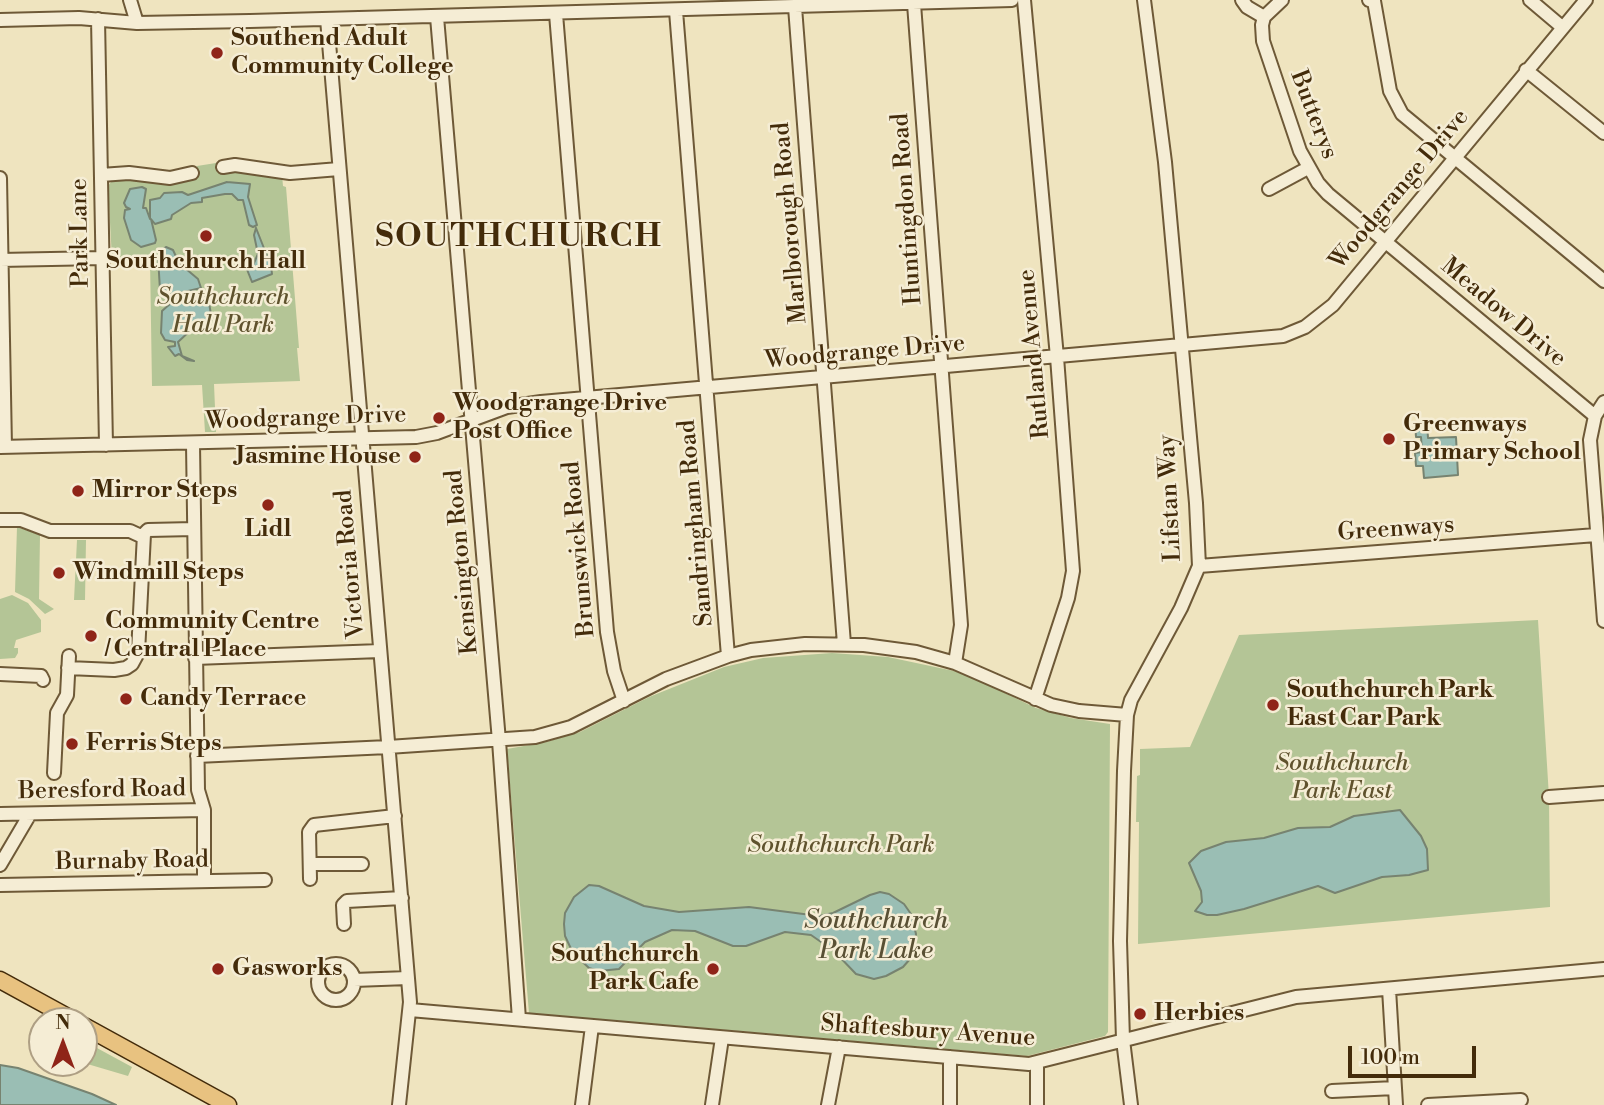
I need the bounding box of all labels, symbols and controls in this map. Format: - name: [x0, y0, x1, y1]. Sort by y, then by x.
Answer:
- place label: Southend Adult Community College: [231, 25, 454, 81]
- marker: Southend Adult Community College: [209, 45, 225, 61]
- street label: Butterys: [1283, 66, 1343, 164]
- street label: Woodgrange Drive: [1324, 104, 1476, 276]
- street label: Huntingdon Road: [887, 112, 929, 306]
- street label: Marlborough Road: [768, 121, 814, 325]
- street label: Park Lane: [66, 178, 96, 288]
- district label: SOUTHCHURCH: [377, 219, 661, 257]
- marker: Southchurch Hall: [198, 228, 214, 244]
- place label: Southchurch Hall: [106, 248, 306, 276]
- street label: Meadow Drive: [1434, 252, 1572, 374]
- street label: Rutland Avenue: [1013, 268, 1057, 440]
- park label: Southchurch Hall Park: [156, 284, 290, 340]
- street label: Woodgrange Drive: [764, 330, 966, 376]
- place label: Woodgrange Drive Post Office: [453, 390, 667, 446]
- street label: Woodgrange Drive: [205, 401, 407, 437]
- marker: Woodgrange Drive Post Office: [431, 410, 447, 426]
- place label: Greenways Primary School: [1403, 411, 1581, 467]
- street label: Sandringham Road: [674, 418, 720, 628]
- marker: Greenways Primary School: [1381, 431, 1397, 447]
- street label: Lifstan Way: [1153, 434, 1189, 562]
- place label: Jasmine House: [236, 443, 401, 471]
- marker: Jasmine House: [407, 449, 423, 465]
- street label: Brunswick Road: [558, 460, 602, 638]
- street label: Kensington Road: [441, 468, 485, 656]
- place label: Mirror Steps: [92, 477, 237, 505]
- marker: Mirror Steps: [70, 483, 86, 499]
- street label: Victoria Road: [330, 489, 372, 639]
- marker: Lidl: [260, 497, 276, 513]
- street label: Greenways: [1337, 512, 1455, 548]
- place label: Lidl: [244, 516, 292, 544]
- place label: Windmill Steps: [73, 559, 244, 587]
- marker: Windmill Steps: [51, 565, 67, 581]
- place label: Community Centre / Central Place: [105, 608, 319, 664]
- marker: Community Centre / Central Place: [83, 628, 99, 644]
- place label: Southchurch Park East Car Park: [1287, 677, 1494, 733]
- place label: Candy Terrace: [140, 685, 306, 713]
- marker: Candy Terrace: [118, 691, 134, 707]
- marker: Southchurch Park East Car Park: [1265, 697, 1281, 713]
- place label: Ferris Steps: [86, 730, 221, 758]
- marker: Ferris Steps: [64, 736, 80, 752]
- park label: Southchurch Park East: [1275, 750, 1409, 806]
- street label: Beresford Road: [18, 775, 186, 807]
- park label: Southchurch Park: [747, 832, 935, 860]
- street label: Burnaby Road: [55, 846, 209, 878]
- water label: Southchurch Park Lake: [804, 906, 948, 968]
- place label: Southchurch Park Cafe: [552, 941, 699, 997]
- place label: Gasworks: [232, 955, 343, 983]
- marker: Gasworks: [210, 961, 226, 977]
- marker: Southchurch Park Cafe: [705, 961, 721, 977]
- place label: Herbies: [1154, 1000, 1244, 1028]
- marker: Herbies: [1132, 1006, 1148, 1022]
- north arrow: [28, 1007, 98, 1077]
- street label: Shaftesbury Avenue: [820, 1010, 1036, 1054]
- text: N: [55, 1011, 71, 1035]
- scale bar: [1352, 1032, 1480, 1076]
- text: 100 m: [1361, 1045, 1420, 1071]

